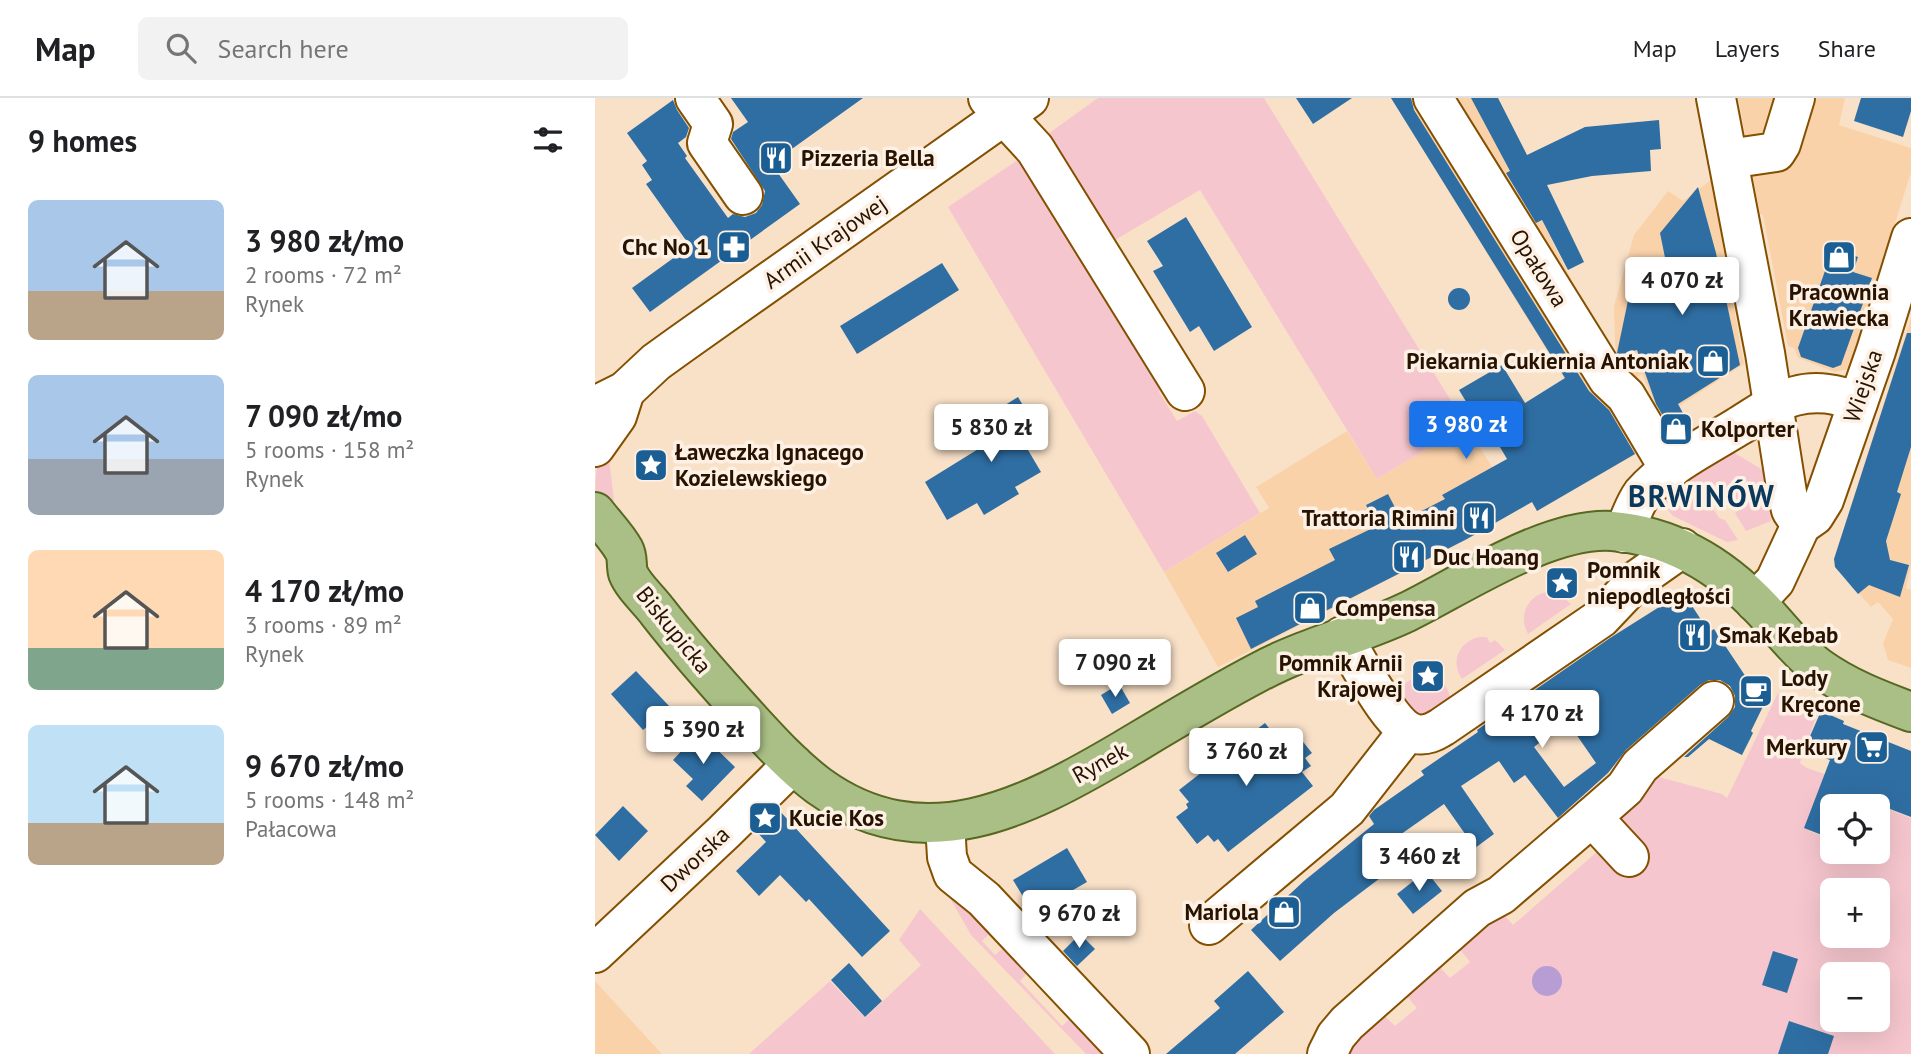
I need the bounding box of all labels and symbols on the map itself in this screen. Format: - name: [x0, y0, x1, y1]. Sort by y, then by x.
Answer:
- restaurant icon: Pizzeria Bella: [757, 139, 795, 177]
- place label: Pizzeria Bella: [801, 143, 935, 172]
- street label: Armii Krajowej: [758, 188, 892, 295]
- street label: Opałowa: [1504, 223, 1575, 312]
- pharmacy icon: Chc No 1: [715, 228, 753, 266]
- place label: Chc No 1: [622, 232, 709, 261]
- shop icon: Pracownia Krawiecka: [1820, 238, 1858, 276]
- pin: 4 070 zł: [1610, 258, 1754, 317]
- place label: Pracownia Krawiecka: [1789, 277, 1889, 332]
- shop icon: Piekarnia Cukiernia Antoniak: [1694, 342, 1732, 380]
- place label: Piekarnia Cukiernia Antoniak: [1406, 346, 1690, 375]
- street label: Wiejska: [1837, 346, 1888, 426]
- pin: 3 980 zł: [1394, 402, 1538, 461]
- pin: 5 830 zł: [919, 404, 1063, 464]
- shop icon: Kolporter: [1657, 410, 1695, 448]
- place label: Kolporter: [1701, 414, 1795, 443]
- place label: Ławeczka Ignacego Kozielewskiego: [675, 437, 864, 492]
- place icon: Ławeczka Ignacego Kozielewskiego: [632, 446, 670, 484]
- district label: BRWINÓW: [1628, 476, 1776, 515]
- restaurant icon: Trattoria Rimini: [1460, 499, 1498, 537]
- place label: Trattoria Rimini: [1302, 503, 1455, 532]
- restaurant icon: Duc Hoang: [1390, 538, 1428, 576]
- place label: Duc Hoang: [1433, 542, 1539, 571]
- place label: Pomnik niepodległości: [1587, 555, 1731, 610]
- place icon: Pomnik niepodległości: [1543, 564, 1581, 602]
- street label: Biskupicka: [630, 580, 718, 679]
- shop icon: Compensa: [1291, 589, 1329, 627]
- place label: Compensa: [1335, 593, 1436, 622]
- restaurant icon: Smak Kebab: [1676, 616, 1714, 654]
- place label: Smak Kebab: [1719, 620, 1838, 649]
- pin: 7 090 zł: [1043, 640, 1187, 699]
- place label: Pomnik Arnii Krajowej: [1279, 648, 1403, 703]
- place icon: Pomnik Arnii Krajowej: [1409, 657, 1447, 695]
- place label: Lody Kręcone: [1781, 663, 1861, 718]
- cafe icon: Lody Kręcone: [1737, 672, 1775, 710]
- pin: 4 170 zł: [1470, 690, 1614, 750]
- pin: 5 390 zł: [631, 706, 775, 766]
- pin: 3 760 zł: [1174, 728, 1318, 788]
- supermarket icon: Merkury: [1853, 728, 1891, 766]
- place label: Merkury: [1766, 732, 1848, 761]
- street label: Rynek: [1067, 736, 1133, 790]
- place icon: Kucie Kos: [746, 799, 784, 837]
- place label: Kucie Kos: [789, 803, 884, 832]
- street label: Dworska: [654, 819, 735, 898]
- pin: 3 460 zł: [1347, 834, 1491, 893]
- pin: 9 670 zł: [1007, 890, 1151, 950]
- shop icon: Mariola: [1265, 893, 1303, 931]
- place label: Mariola: [1184, 897, 1259, 926]

